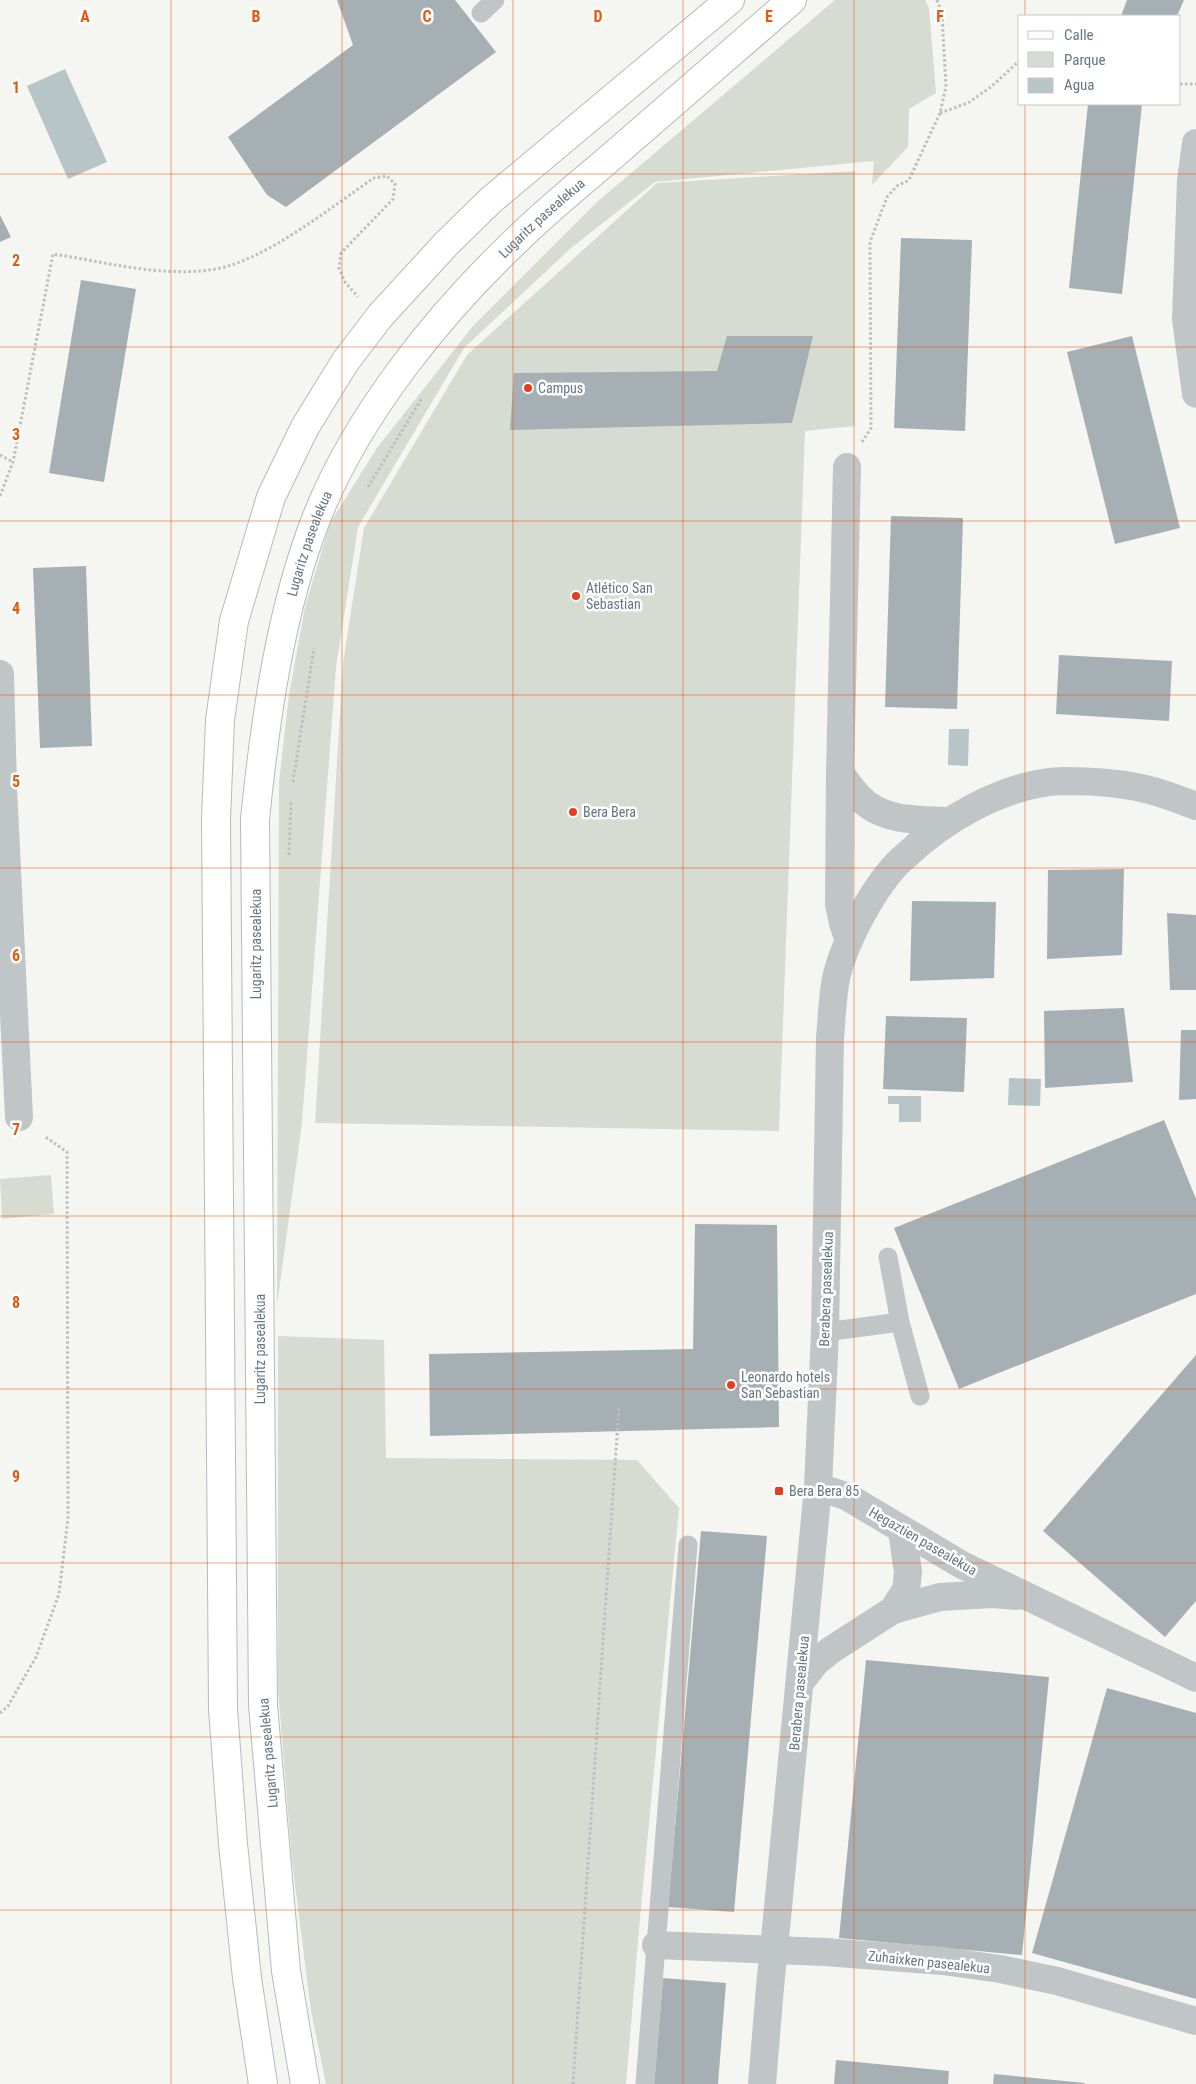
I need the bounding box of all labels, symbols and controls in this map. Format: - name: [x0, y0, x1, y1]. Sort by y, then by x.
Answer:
- text: A: [80, 7, 90, 26]
- text: B: [252, 7, 261, 26]
- text: C: [422, 7, 432, 26]
- text: D: [593, 7, 603, 26]
- text: E: [765, 7, 773, 26]
- text: F: [936, 7, 944, 26]
- legend: [1018, 15, 1181, 105]
- text: Calle: [1064, 26, 1094, 44]
- text: Parque: [1064, 51, 1106, 69]
- text: Agua: [1064, 76, 1094, 94]
- text: 1: [12, 78, 20, 97]
- street label: Lugaritz pasealekua: [495, 175, 588, 261]
- text: 2: [12, 251, 20, 270]
- place label: Campus: [538, 380, 583, 396]
- marker: Campus: [522, 382, 534, 394]
- text: 3: [12, 425, 20, 444]
- street label: Lugaritz pasealekua: [284, 488, 335, 598]
- place label: Atlético San Sebastian: [586, 580, 653, 612]
- marker: Atlético San Sebastian: [570, 590, 582, 602]
- text: 4: [12, 599, 20, 618]
- text: 5: [12, 772, 20, 791]
- place label: Bera Bera: [583, 804, 636, 820]
- marker: Bera Bera: [567, 806, 579, 818]
- street label: Lugaritz pasealekua: [248, 889, 264, 999]
- text: 6: [12, 946, 20, 965]
- text: 7: [12, 1120, 20, 1139]
- street label: Berabera pasealekua: [816, 1231, 836, 1347]
- text: 8: [12, 1293, 20, 1312]
- street label: Lugaritz pasealekua: [252, 1294, 268, 1404]
- place label: Leonardo hotels San Sebastian: [741, 1369, 830, 1401]
- marker: Leonardo hotels San Sebastian: [725, 1379, 737, 1391]
- text: 9: [12, 1467, 20, 1486]
- place label: Bera Bera 85: [789, 1483, 859, 1499]
- marker: Bera Bera 85: [773, 1485, 785, 1497]
- street label: Hegaztien pasealekua: [866, 1504, 980, 1578]
- street label: Berabera pasealekua: [786, 1635, 812, 1751]
- street label: Lugaritz pasealekua: [255, 1697, 281, 1809]
- street label: Zuhaixken pasealekua: [867, 1948, 991, 1976]

